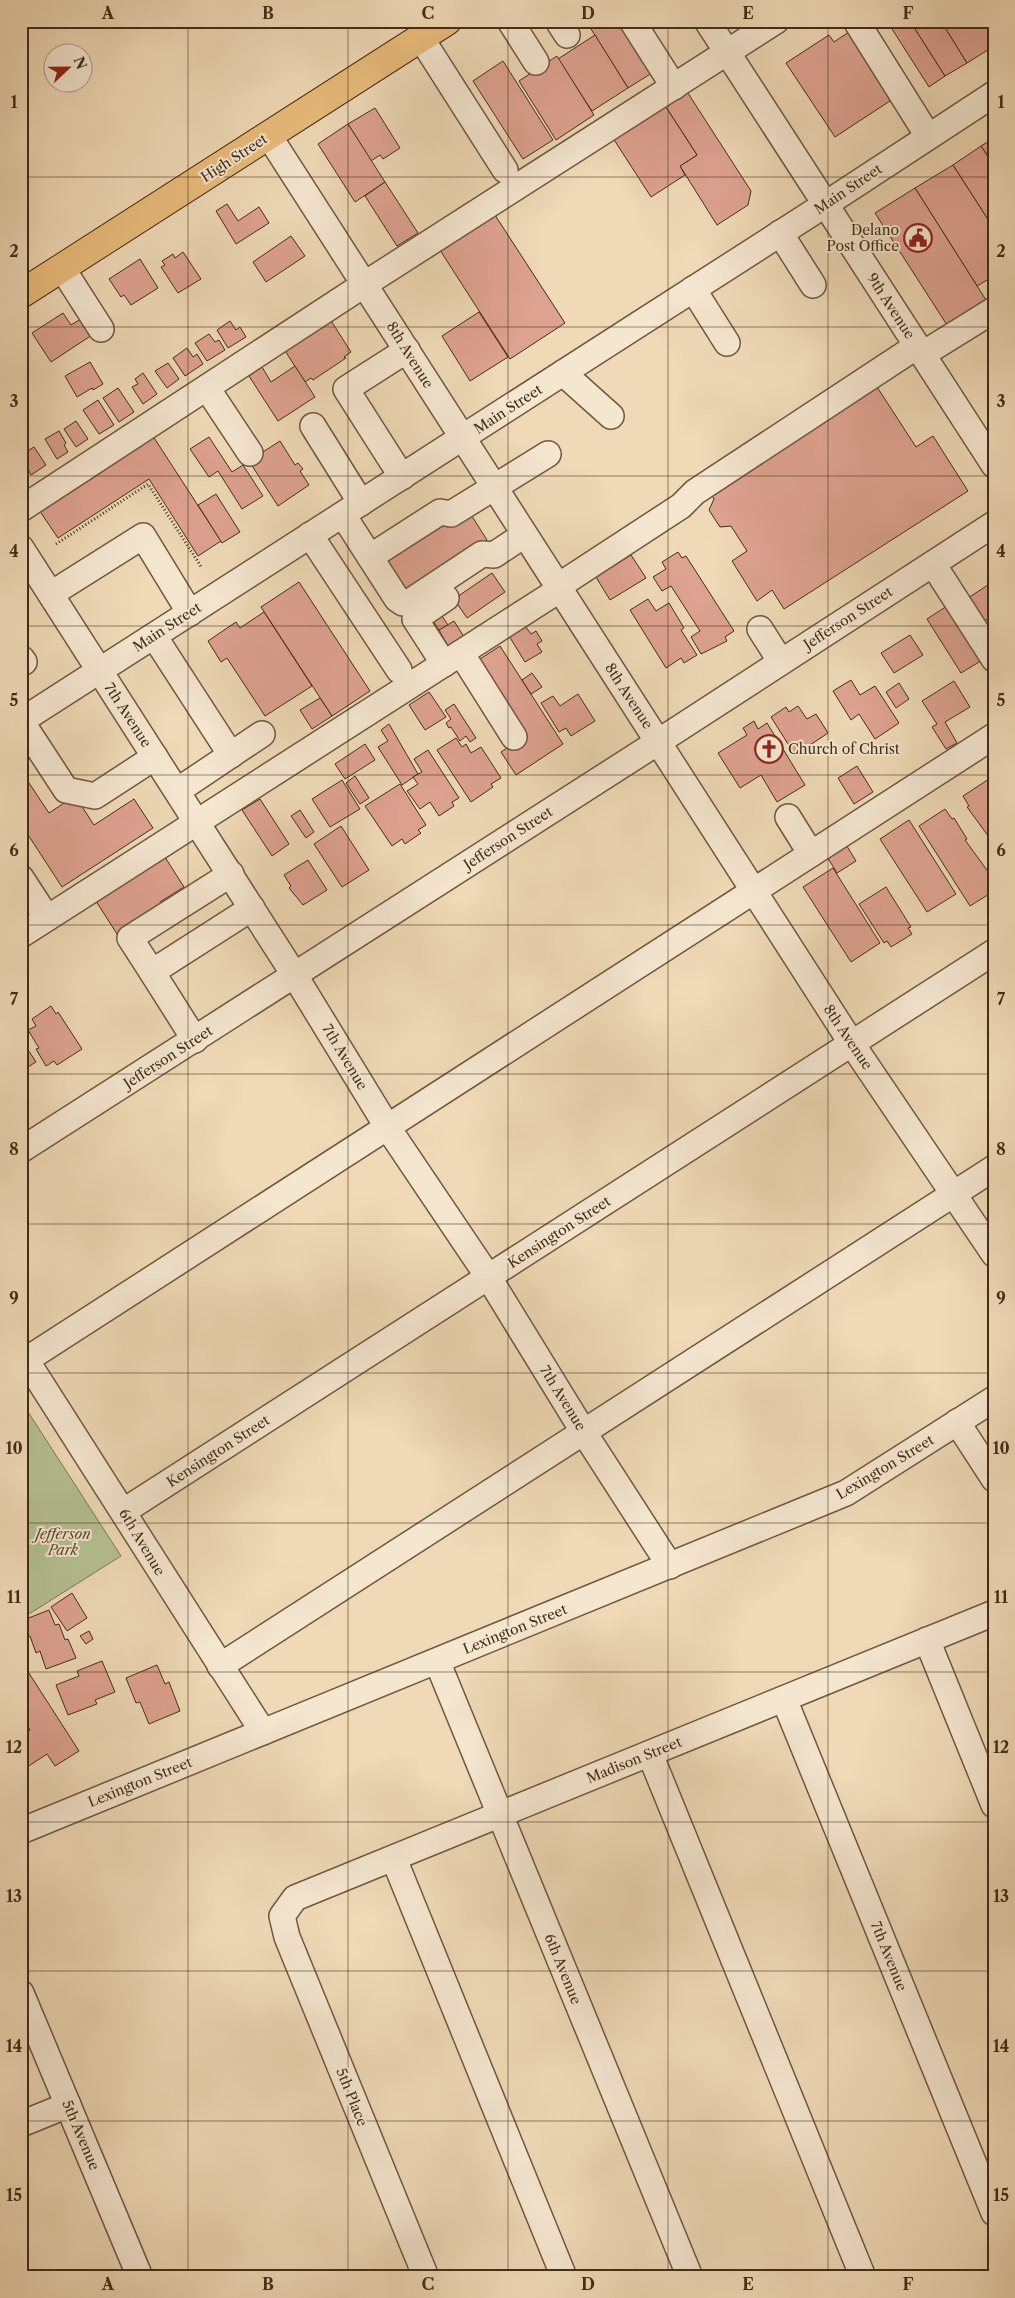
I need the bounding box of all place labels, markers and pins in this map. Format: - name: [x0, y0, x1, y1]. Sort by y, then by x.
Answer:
- place label: Delano Post Office: [827, 221, 899, 255]
- public building icon: Delano Post Office: [903, 223, 933, 253]
- church icon: Church of Christ: [754, 734, 784, 764]
- place label: Church of Christ: [788, 740, 900, 758]

